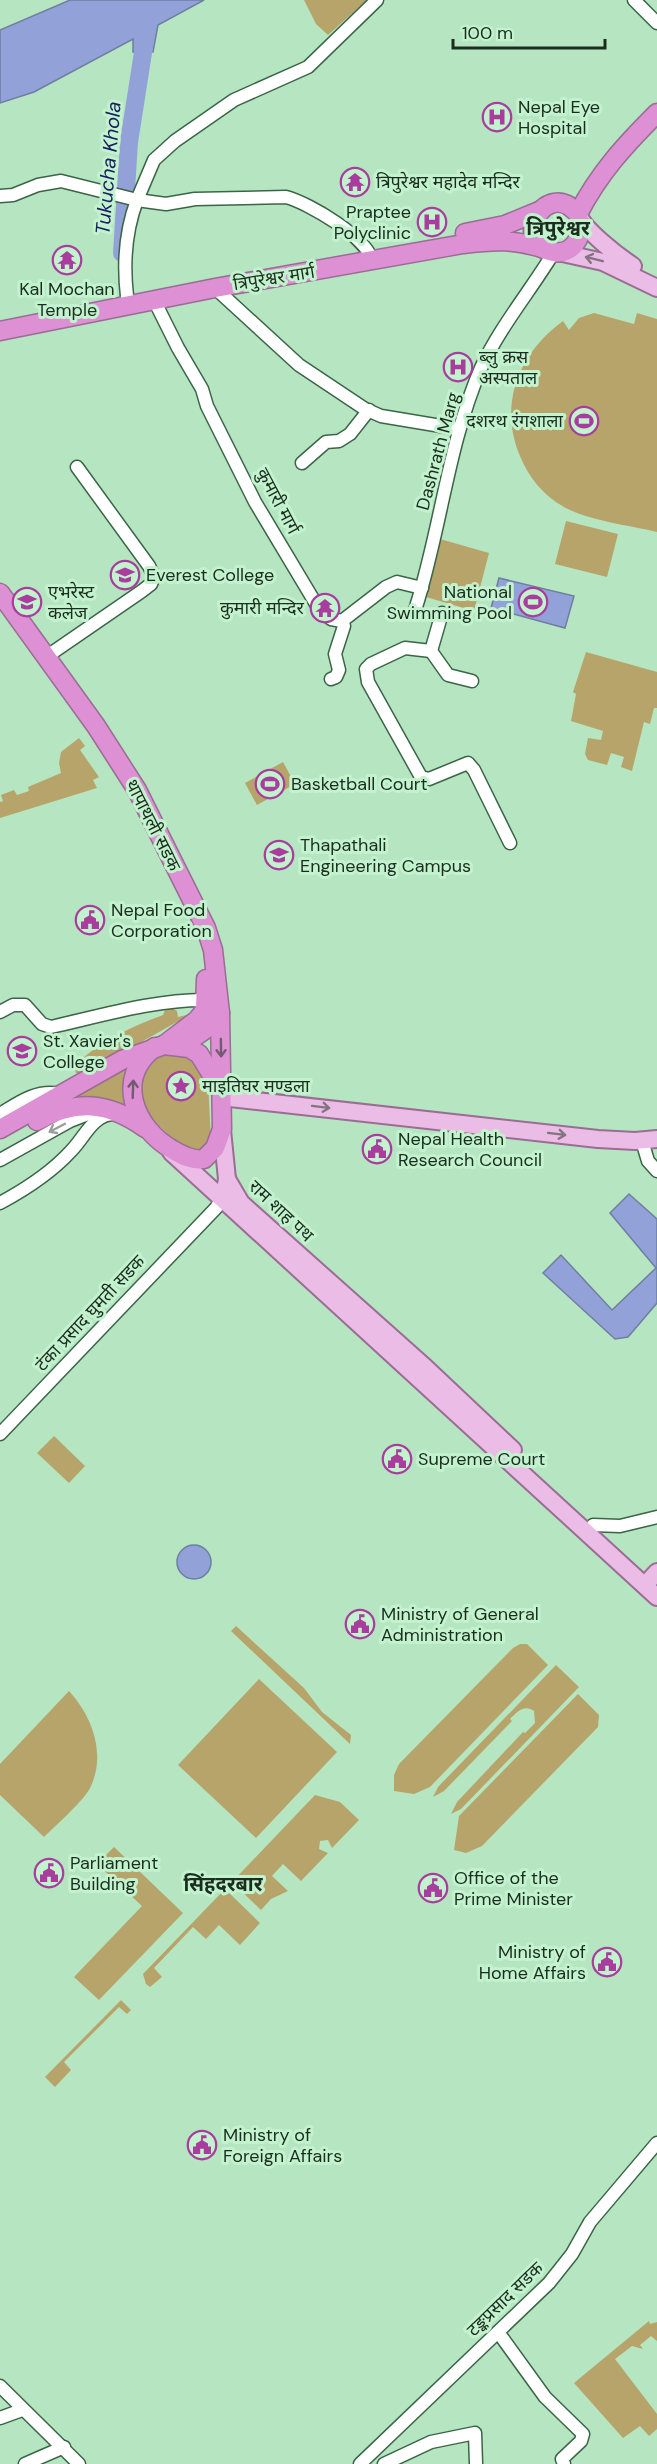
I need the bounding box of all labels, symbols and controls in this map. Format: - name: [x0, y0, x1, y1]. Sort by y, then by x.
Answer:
- scale bar: [453, 12, 604, 50]
- text: 100 m: [462, 21, 513, 45]
- place label: Nepal Eye Hospital: [518, 95, 600, 140]
- water label: Tukucha Khola: [89, 100, 127, 236]
- hospital icon: Nepal Eye Hospital: [481, 101, 513, 133]
- temple icon: त्रिपुरेश्वर महादेव मन्दिर: [339, 166, 371, 198]
- place label: त्रिपुरेश्वर महादेव मन्दिर: [376, 170, 521, 194]
- place label: Praptee Polyclinic: [334, 200, 411, 245]
- hospital icon: Praptee Polyclinic: [416, 206, 448, 238]
- district label: त्रिपुरेश्वर: [526, 215, 591, 241]
- temple icon: Kal Mochan Temple: [51, 244, 83, 276]
- one-way arrow: [585, 253, 604, 265]
- street label: त्रिपुरेश्वर मार्ग: [231, 260, 317, 296]
- place label: Kal Mochan Temple: [19, 277, 115, 322]
- place label: ब्लु क्रस अस्पताल: [479, 345, 538, 390]
- hospital icon: ब्लु क्रस अस्पताल: [442, 351, 474, 383]
- street label: Dashrath Marg: [411, 389, 465, 513]
- sports icon: दशरथ रंगशाला: [568, 405, 600, 437]
- place label: दशरथ रंगशाला: [466, 409, 563, 433]
- street label: कुमारी मार्ग: [251, 464, 306, 539]
- school or university icon: Everest College: [109, 559, 141, 591]
- place label: Everest College: [146, 563, 274, 587]
- place label: एभरेस्ट कलेज: [48, 580, 95, 625]
- place label: National Swimming Pool: [387, 580, 512, 625]
- school or university icon: एभरेस्ट कलेज: [11, 586, 43, 618]
- sports icon: National Swimming Pool: [517, 586, 549, 618]
- temple icon: कुमारी मन्दिर: [309, 592, 341, 624]
- place label: कुमारी मन्दिर: [220, 596, 305, 620]
- sports icon: Basketball Court: [254, 768, 286, 800]
- place label: Basketball Court: [291, 772, 428, 796]
- street label: थापाथली सडक: [120, 775, 187, 876]
- place label: Thapathali Engineering Campus: [300, 833, 471, 878]
- school or university icon: Thapathali Engineering Campus: [263, 839, 295, 871]
- place label: Nepal Food Corporation: [111, 898, 212, 943]
- public building icon: Nepal Food Corporation: [74, 904, 106, 936]
- place label: St. Xavier's College: [43, 1029, 131, 1074]
- school or university icon: St. Xavier's College: [6, 1035, 38, 1067]
- one-way arrow: [215, 1037, 227, 1057]
- place icon: माइतिघर मण्डला: [165, 1070, 197, 1102]
- place label: माइतिघर मण्डला: [202, 1074, 310, 1098]
- one-way arrow: [127, 1079, 139, 1099]
- one-way arrow: [311, 1101, 331, 1112]
- one-way arrow: [49, 1122, 66, 1134]
- place label: Nepal Health Research Council: [398, 1127, 542, 1172]
- one-way arrow: [546, 1129, 566, 1140]
- public building icon: Nepal Health Research Council: [361, 1133, 393, 1165]
- street label: राम शाह पथ: [243, 1175, 319, 1248]
- street label: टंका प्रसाद घुमती सडक: [30, 1249, 151, 1376]
- public building icon: Supreme Court: [381, 1443, 413, 1475]
- place label: Supreme Court: [418, 1447, 545, 1471]
- place label: Ministry of General Administration: [381, 1602, 539, 1647]
- public building icon: Ministry of General Administration: [344, 1608, 376, 1640]
- place label: Parliament Building: [70, 1851, 158, 1896]
- public building icon: Parliament Building: [33, 1857, 65, 1889]
- place label: Office of the Prime Minister: [454, 1866, 573, 1911]
- district label: सिंहदरबार: [183, 1871, 264, 1897]
- public building icon: Office of the Prime Minister: [417, 1872, 449, 1904]
- place label: Ministry of Home Affairs: [479, 1940, 586, 1985]
- public building icon: Ministry of Home Affairs: [591, 1946, 623, 1978]
- place label: Ministry of Foreign Affairs: [223, 2123, 342, 2168]
- public building icon: Ministry of Foreign Affairs: [186, 2129, 218, 2161]
- street label: टङ्कप्रसाद सडक: [462, 2256, 549, 2342]

